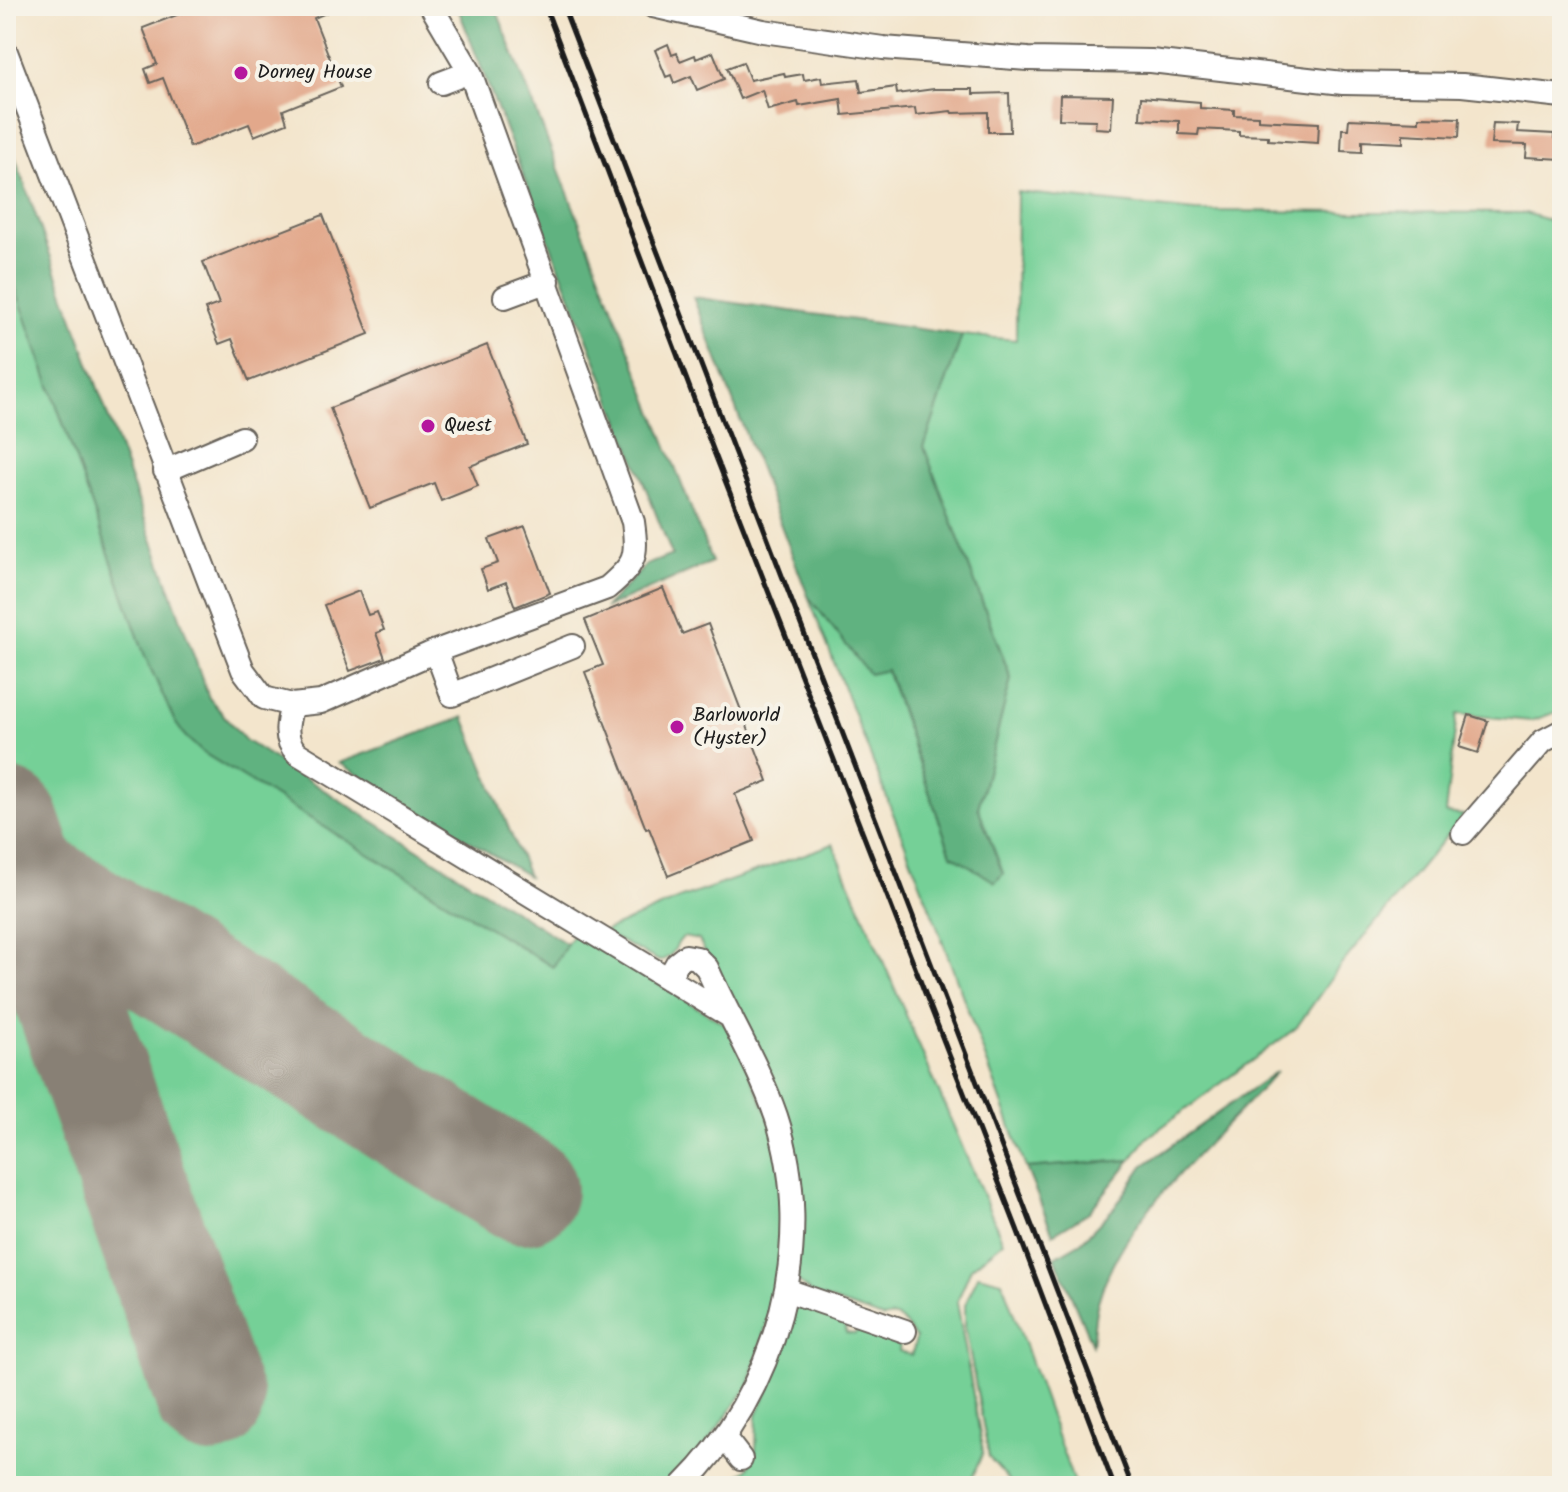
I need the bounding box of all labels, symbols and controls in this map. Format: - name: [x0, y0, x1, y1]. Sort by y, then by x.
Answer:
- place label: Dorney House: [257, 57, 372, 89]
- marker: Dorney House: [232, 64, 250, 82]
- place label: Quest: [444, 410, 492, 442]
- marker: Quest: [419, 417, 437, 435]
- place label: Barloworld (Hyster): [693, 700, 781, 755]
- marker: Barloworld (Hyster): [668, 718, 686, 736]

